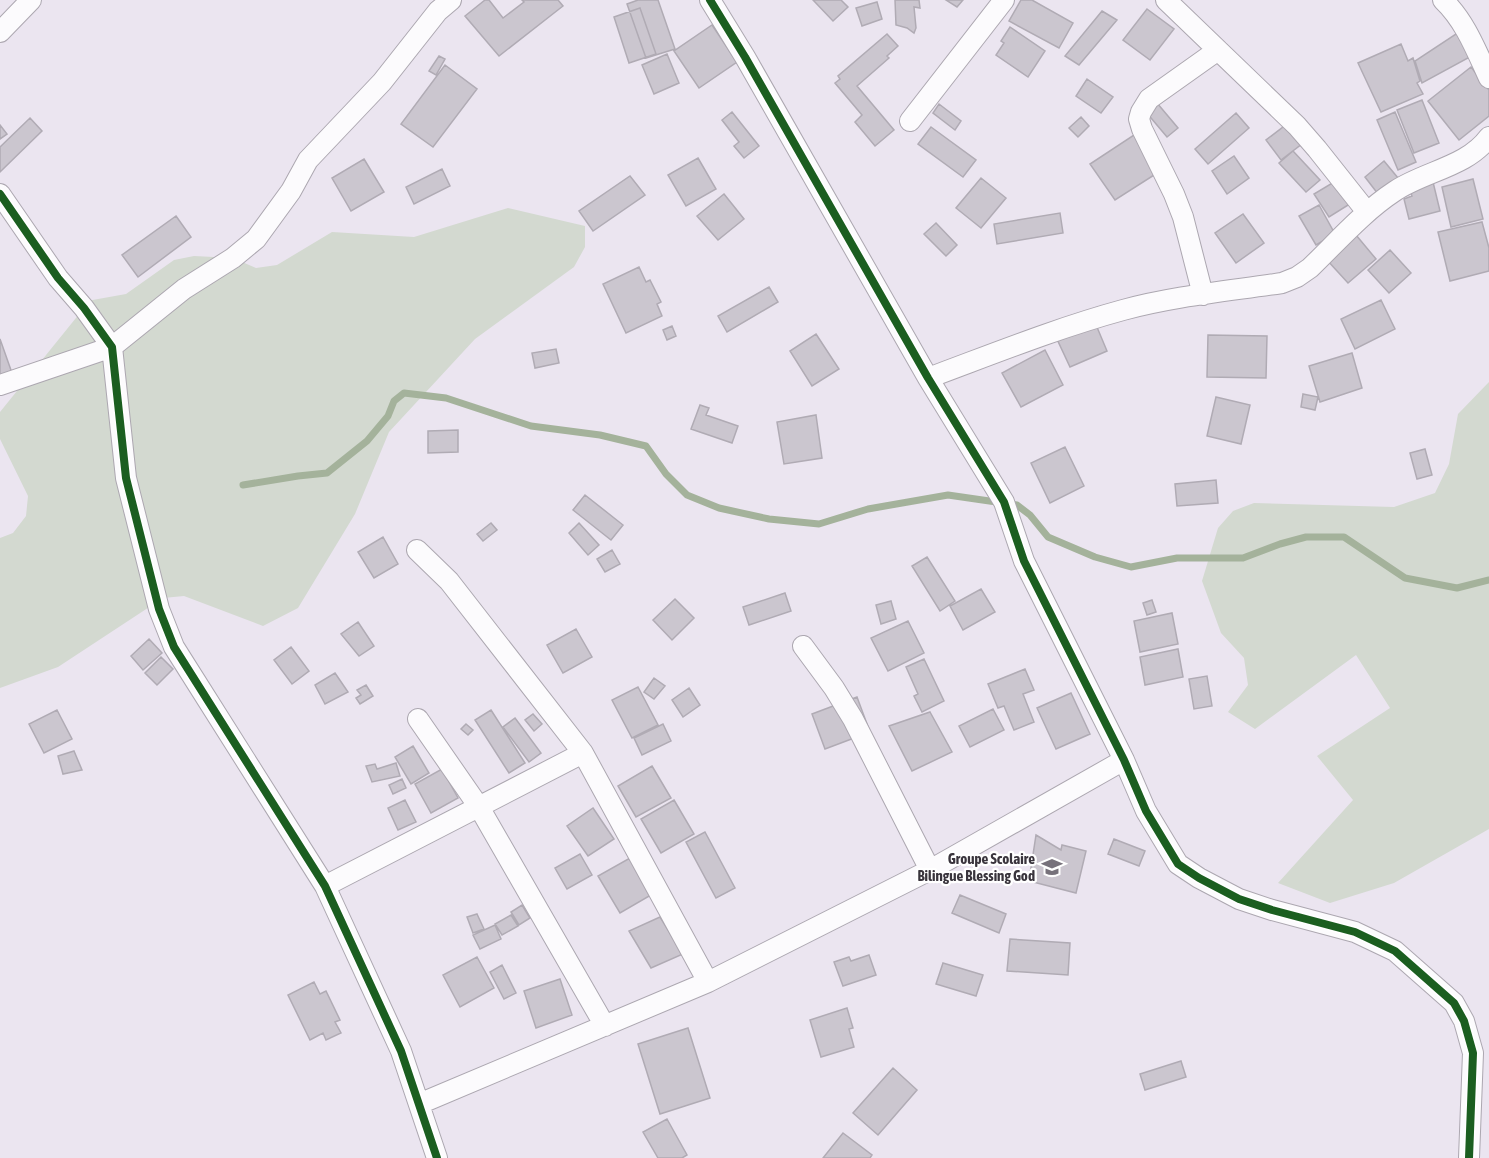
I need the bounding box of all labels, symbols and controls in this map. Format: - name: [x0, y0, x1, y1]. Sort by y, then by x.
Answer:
- place label: Groupe Scolaire Bilingue Blessing God: [918, 850, 1035, 884]
- school or university icon: Groupe Scolaire Bilingue Blessing God: [1040, 855, 1064, 879]

